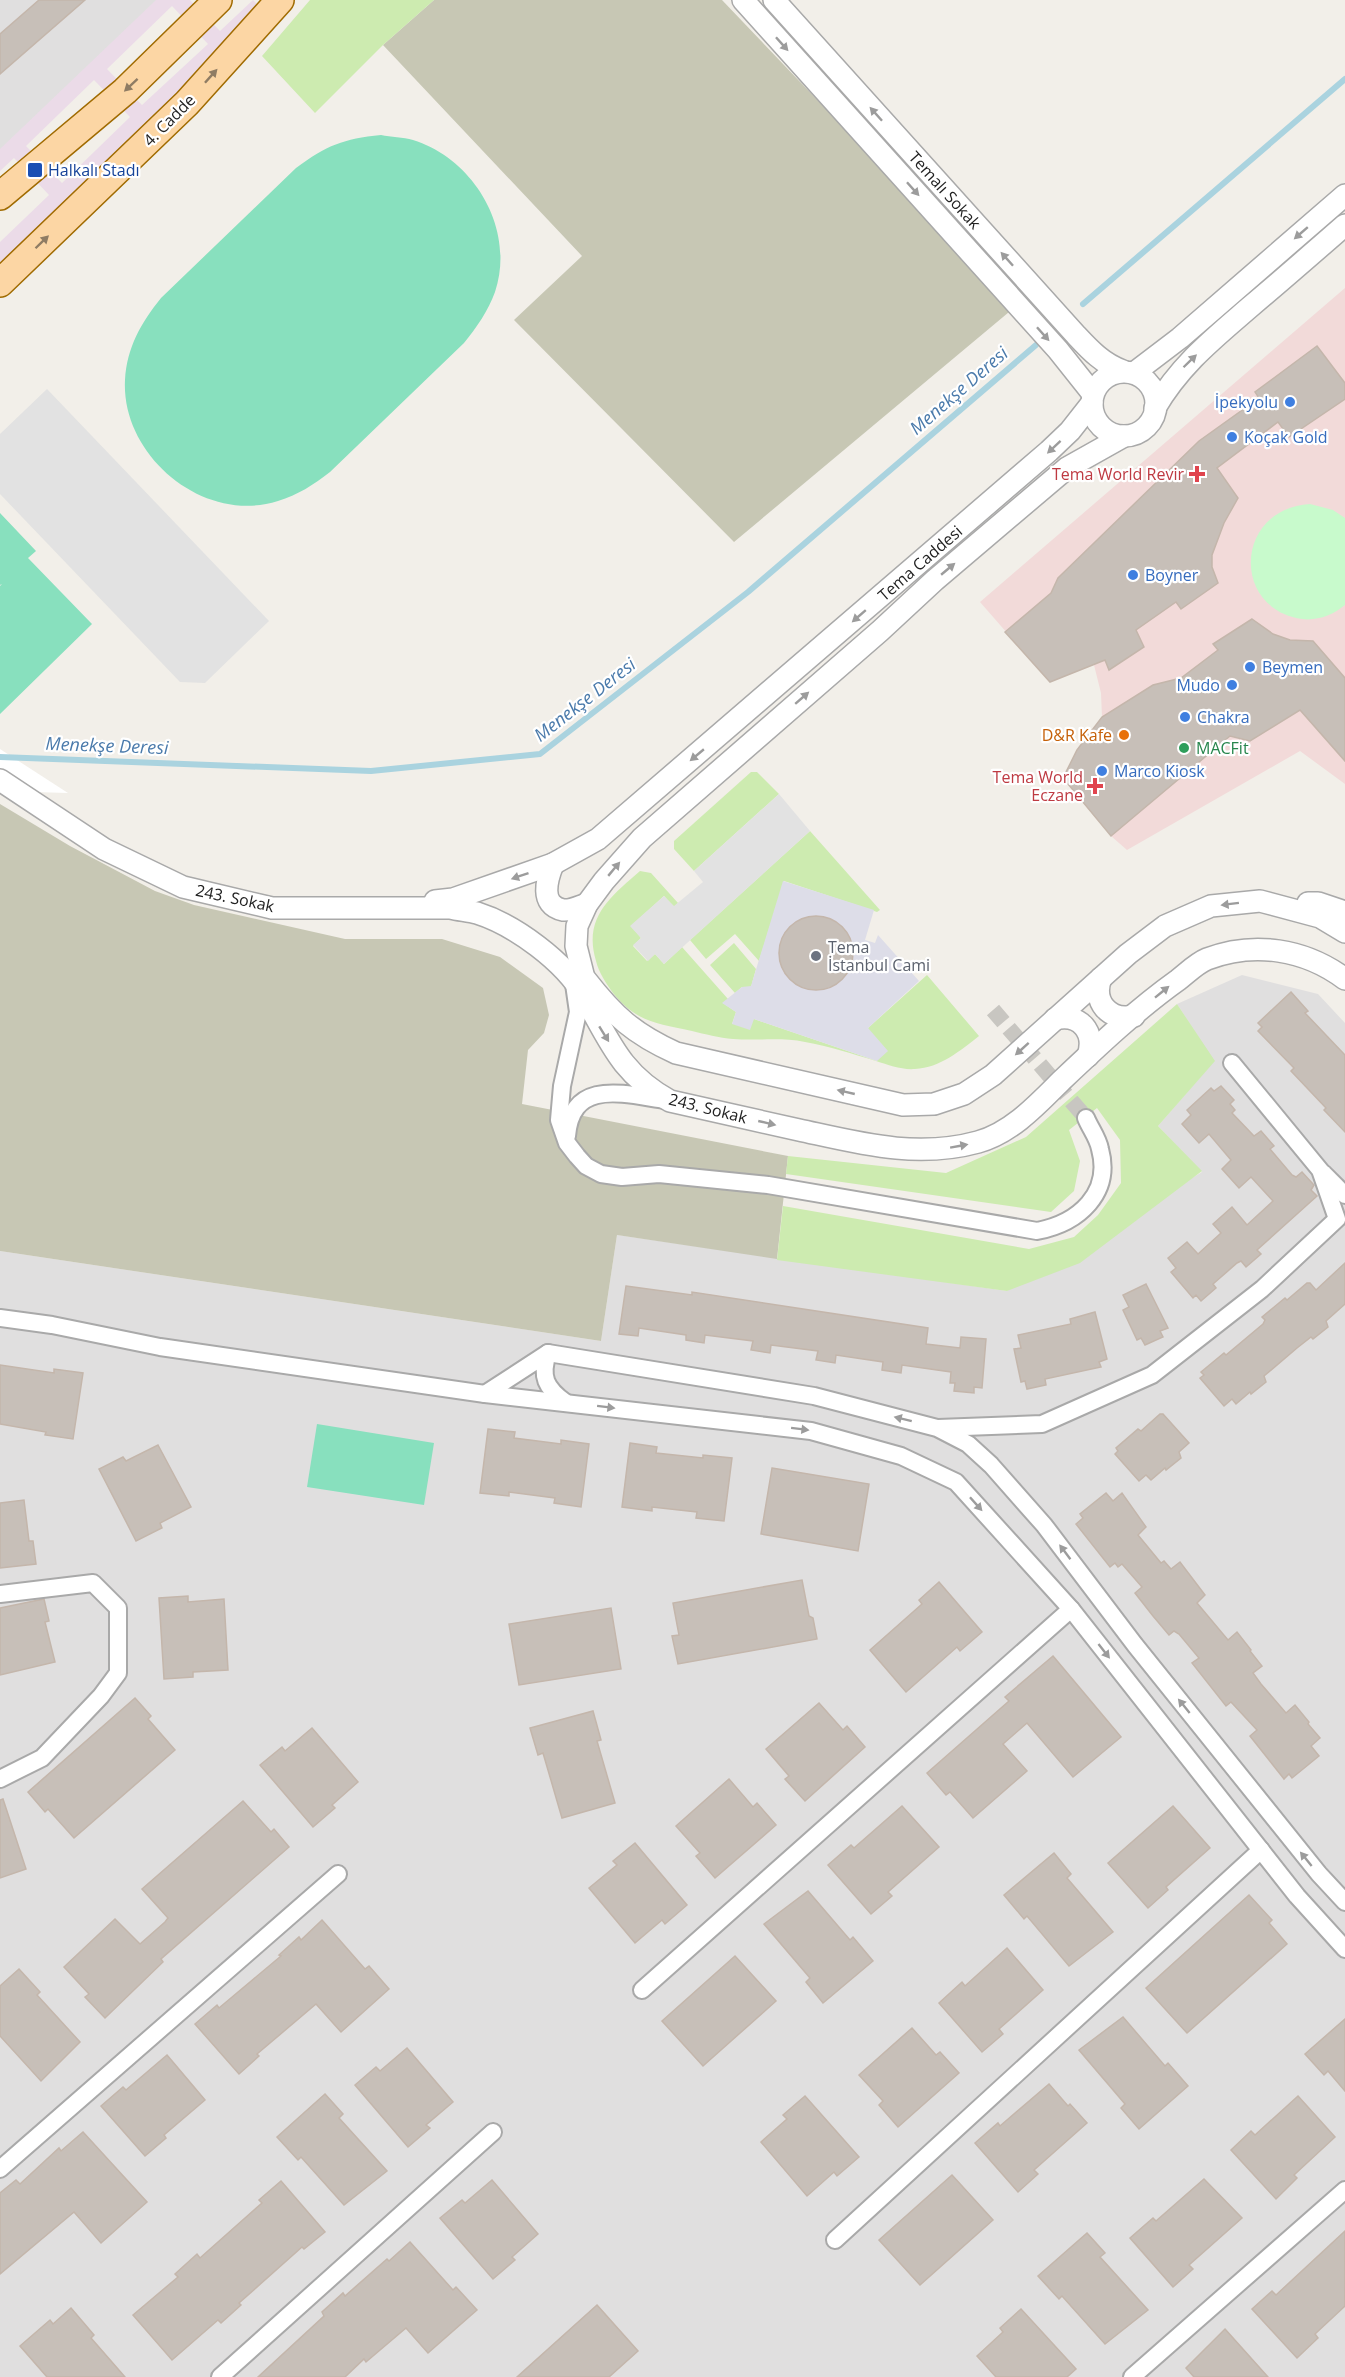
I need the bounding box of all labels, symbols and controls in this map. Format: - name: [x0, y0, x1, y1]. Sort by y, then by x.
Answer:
- one-way arrow: [775, 36, 789, 51]
- one-way arrow: [204, 69, 218, 84]
- one-way arrow: [123, 78, 138, 92]
- street label: 4. Cadde: [138, 89, 200, 151]
- one-way arrow: [870, 107, 883, 122]
- street label: Temalı Sokak: [904, 146, 986, 234]
- place label: Halkalı Stadı: [48, 159, 139, 181]
- marker: Halkalı Stadı: [26, 161, 44, 179]
- one-way arrow: [906, 181, 920, 196]
- one-way arrow: [1294, 226, 1309, 239]
- one-way arrow: [35, 236, 49, 250]
- one-way arrow: [1000, 251, 1014, 266]
- one-way arrow: [1036, 326, 1050, 341]
- water label: Menekşe Deresi: [904, 341, 1013, 440]
- one-way arrow: [1183, 355, 1197, 369]
- place label: İpekyolu: [1215, 391, 1278, 413]
- marker: İpekyolu: [1283, 395, 1297, 409]
- place label: Koçak Gold: [1244, 426, 1328, 448]
- marker: Koçak Gold: [1225, 430, 1239, 444]
- one-way arrow: [1046, 440, 1061, 454]
- place label: Tema World Revir: [1052, 463, 1184, 485]
- marker: Tema World Revir: [1188, 465, 1206, 483]
- street label: Tema Caddesi: [873, 520, 967, 606]
- one-way arrow: [940, 563, 955, 576]
- place label: Boyner: [1145, 564, 1199, 586]
- marker: Boyner: [1126, 568, 1140, 582]
- one-way arrow: [852, 609, 867, 622]
- water label: Menekşe Deresi: [529, 652, 641, 747]
- place label: Beymen: [1262, 656, 1323, 678]
- marker: Beymen: [1243, 660, 1257, 674]
- place label: Mudo: [1176, 674, 1220, 696]
- marker: Mudo: [1225, 678, 1239, 692]
- one-way arrow: [794, 692, 810, 705]
- place label: Chakra: [1197, 706, 1250, 728]
- marker: Chakra: [1178, 710, 1192, 724]
- place label: D&R Kafe: [1042, 724, 1112, 746]
- marker: D&R Kafe: [1117, 728, 1131, 742]
- water label: Menekşe Deresi: [45, 731, 169, 759]
- place label: MACFit: [1196, 737, 1249, 759]
- marker: MACFit: [1177, 741, 1191, 755]
- one-way arrow: [689, 749, 705, 762]
- place label: Marco Kiosk: [1114, 760, 1205, 782]
- marker: Marco Kiosk: [1095, 764, 1109, 778]
- place label: Tema World Eczane: [993, 766, 1083, 806]
- marker: Tema World Eczane: [1088, 779, 1102, 793]
- one-way arrow: [607, 861, 620, 877]
- one-way arrow: [511, 871, 529, 881]
- street label: 243. Sokak: [194, 879, 277, 917]
- one-way arrow: [1220, 899, 1239, 909]
- place label: Tema İstanbul Cami: [828, 936, 930, 976]
- marker: Tema İstanbul Cami: [809, 949, 823, 963]
- one-way arrow: [1154, 985, 1170, 998]
- one-way arrow: [599, 1026, 610, 1042]
- one-way arrow: [1015, 1042, 1030, 1055]
- one-way arrow: [836, 1087, 855, 1097]
- street label: 243. Sokak: [667, 1088, 750, 1128]
- one-way arrow: [758, 1118, 777, 1128]
- one-way arrow: [950, 1141, 969, 1150]
- one-way arrow: [597, 1402, 616, 1412]
- one-way arrow: [894, 1413, 912, 1423]
- one-way arrow: [790, 1425, 809, 1434]
- one-way arrow: [969, 1497, 983, 1512]
- one-way arrow: [1059, 1545, 1071, 1560]
- one-way arrow: [1098, 1643, 1111, 1659]
- one-way arrow: [1179, 1699, 1191, 1714]
- one-way arrow: [1301, 1851, 1313, 1866]

